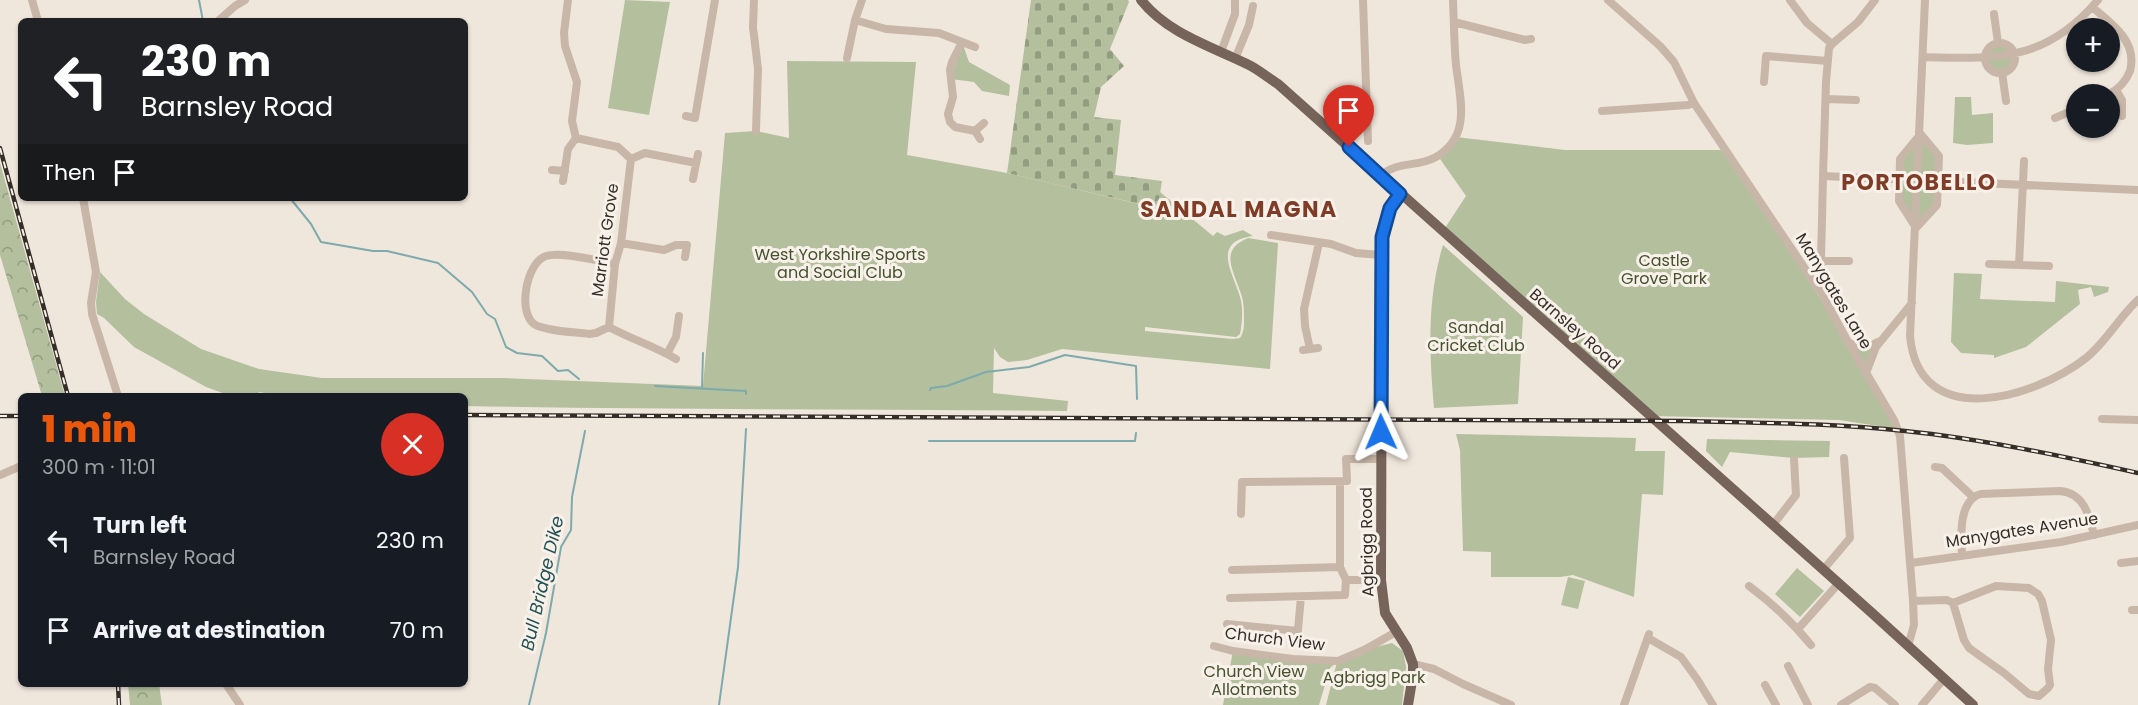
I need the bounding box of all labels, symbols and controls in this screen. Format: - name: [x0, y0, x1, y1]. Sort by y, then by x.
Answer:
- map controls: [2066, 18, 2120, 138]
- button: +: [2066, 18, 2120, 72]
- text: 230 m: [141, 32, 271, 91]
- icon: left: [42, 42, 120, 120]
- button: −: [2066, 84, 2120, 138]
- pin: [1323, 85, 1374, 147]
- text: Barnsley Road: [141, 88, 333, 125]
- icon: arrive: [1332, 94, 1365, 127]
- icon: arrive: [108, 156, 141, 189]
- text: Then: [42, 157, 96, 188]
- district label: PORTOBELLO: [1841, 167, 1997, 198]
- street label: Marriott Grove: [586, 182, 624, 298]
- district label: SANDAL MAGNA: [1140, 194, 1338, 225]
- street label: Manygates Lane: [1790, 229, 1878, 353]
- park label: West Yorkshire Sports and Social Club: [754, 243, 926, 284]
- park label: Castle Grove Park: [1621, 249, 1708, 290]
- street label: Barnsley Road: [1524, 283, 1626, 375]
- park label: Sandal Cricket Club: [1427, 316, 1525, 357]
- position arrow: [1349, 400, 1413, 464]
- text: 1 min: [42, 404, 137, 455]
- button: close: [381, 413, 444, 476]
- text: 300 m · 11:01: [42, 453, 156, 481]
- street label: Agbrigg Road: [1355, 487, 1379, 597]
- street label: Manygates Avenue: [1944, 507, 2100, 553]
- text: Turn left: [93, 510, 187, 541]
- water label: Bull Bridge Dike: [514, 513, 570, 653]
- icon: left: [42, 524, 75, 557]
- text: 230 m: [376, 525, 444, 556]
- text: Barnsley Road: [93, 543, 235, 571]
- icon: arrive: [42, 614, 75, 647]
- text: Arrive at destination: [93, 615, 325, 646]
- text: 70 m: [390, 615, 444, 646]
- street label: Church View: [1224, 621, 1326, 657]
- park label: Church View Allotments: [1204, 660, 1304, 701]
- park label: Agbrigg Park: [1323, 666, 1426, 689]

